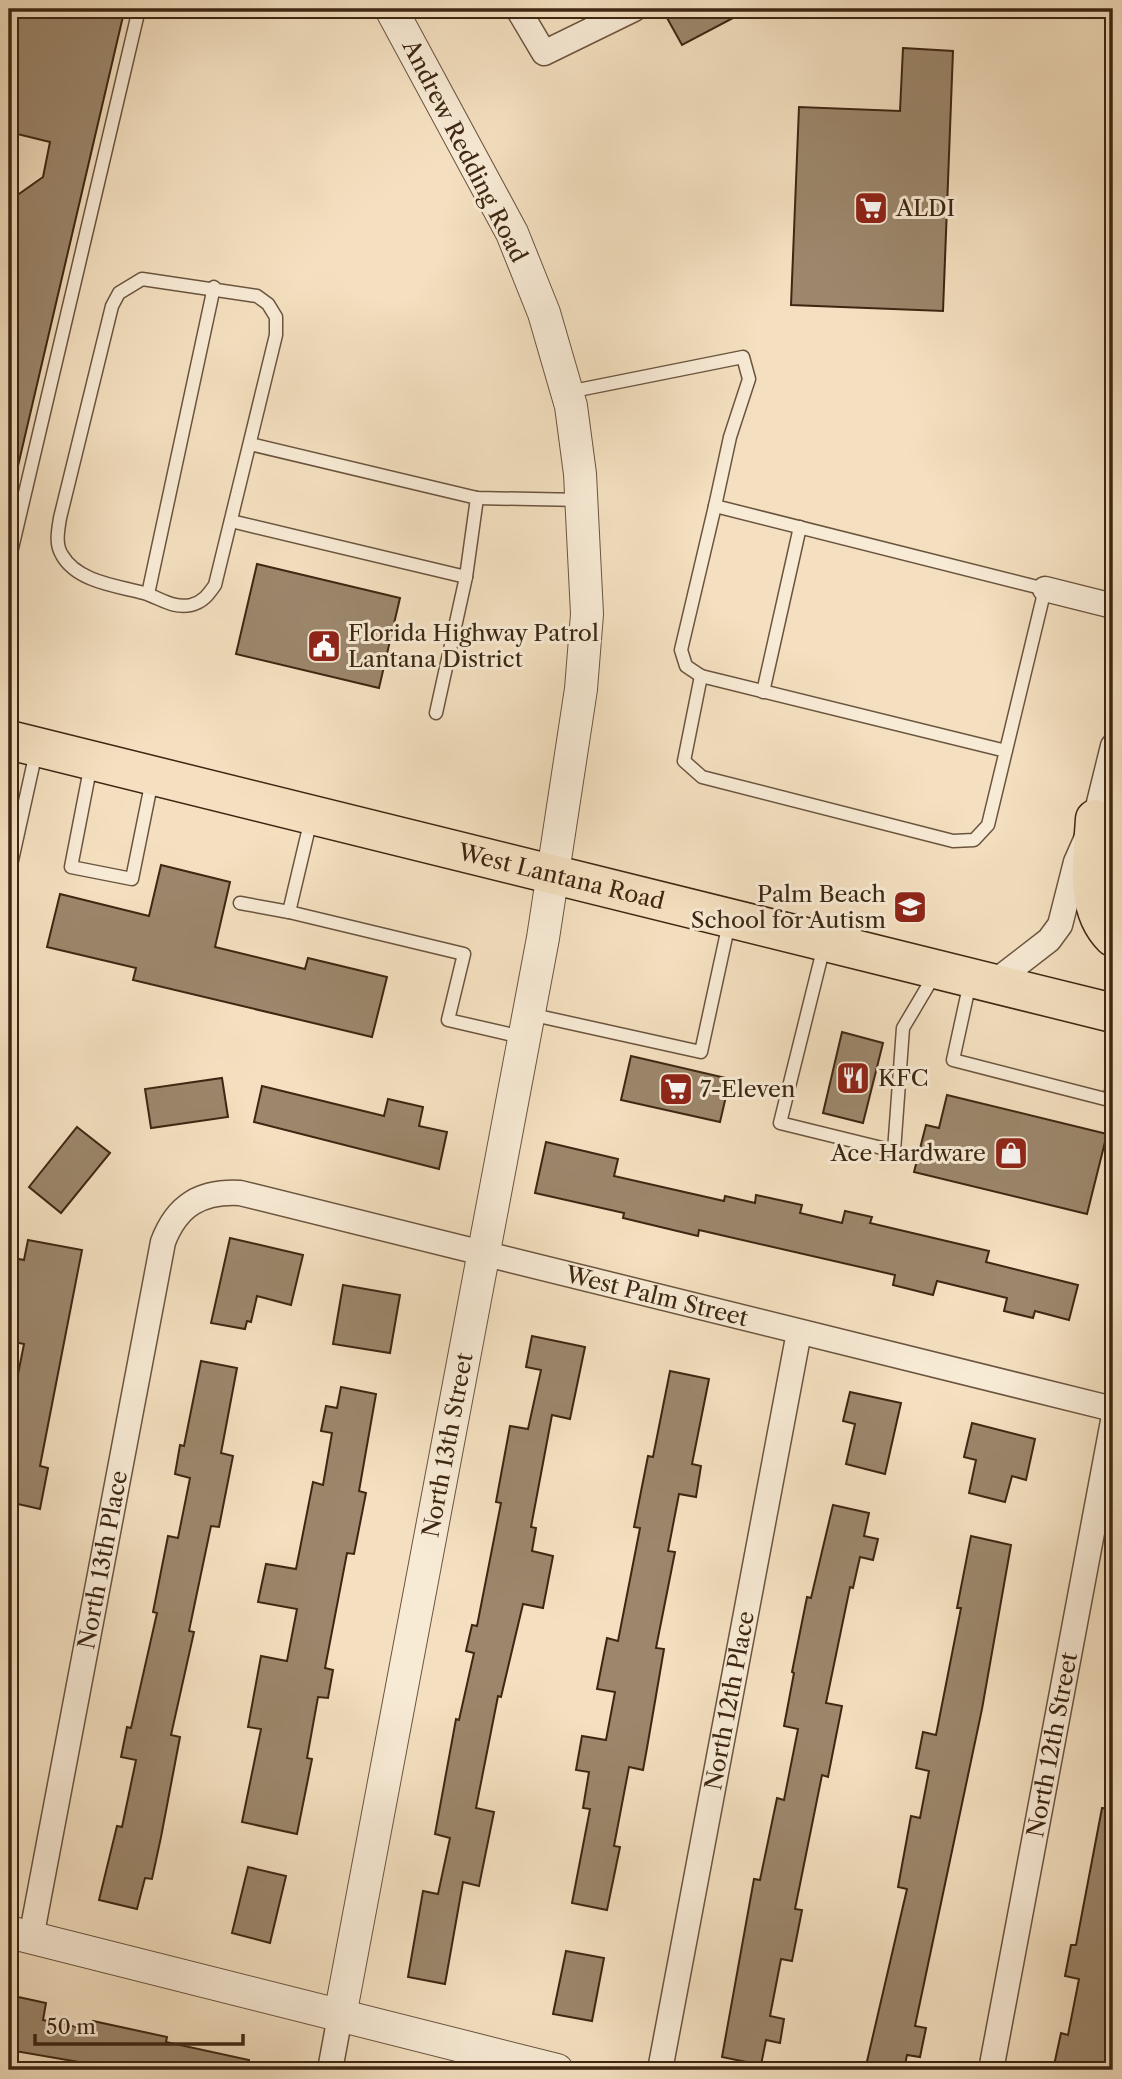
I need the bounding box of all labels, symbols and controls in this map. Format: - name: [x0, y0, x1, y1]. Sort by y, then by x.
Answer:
- street label: Andrew Redding Road: [396, 34, 533, 267]
- supermarket icon: ALDI: [852, 189, 890, 227]
- place label: ALDI: [895, 194, 955, 222]
- place label: Florida Highway Patrol Lantana District: [348, 619, 599, 673]
- public building icon: Florida Highway Patrol Lantana District: [305, 627, 343, 665]
- street label: West Lantana Road: [454, 837, 667, 916]
- place label: Palm Beach School for Autism: [691, 880, 886, 934]
- school or university icon: Palm Beach School for Autism: [891, 888, 929, 926]
- restaurant icon: KFC: [834, 1059, 872, 1097]
- place label: KFC: [878, 1064, 929, 1092]
- supermarket icon: 7-Eleven: [657, 1070, 695, 1108]
- place label: 7-Eleven: [700, 1075, 795, 1103]
- shop icon: Ace Hardware: [992, 1134, 1030, 1172]
- place label: Ace Hardware: [830, 1139, 986, 1167]
- street label: West Palm Street: [562, 1260, 751, 1332]
- street label: North 13th Street: [416, 1350, 479, 1540]
- street label: North 13th Place: [72, 1468, 133, 1651]
- street label: North 12th Place: [699, 1609, 760, 1792]
- street label: North 12th Street: [1021, 1650, 1083, 1840]
- scale bar: [35, 2002, 243, 2046]
- text: 50 m: [46, 2014, 96, 2039]

